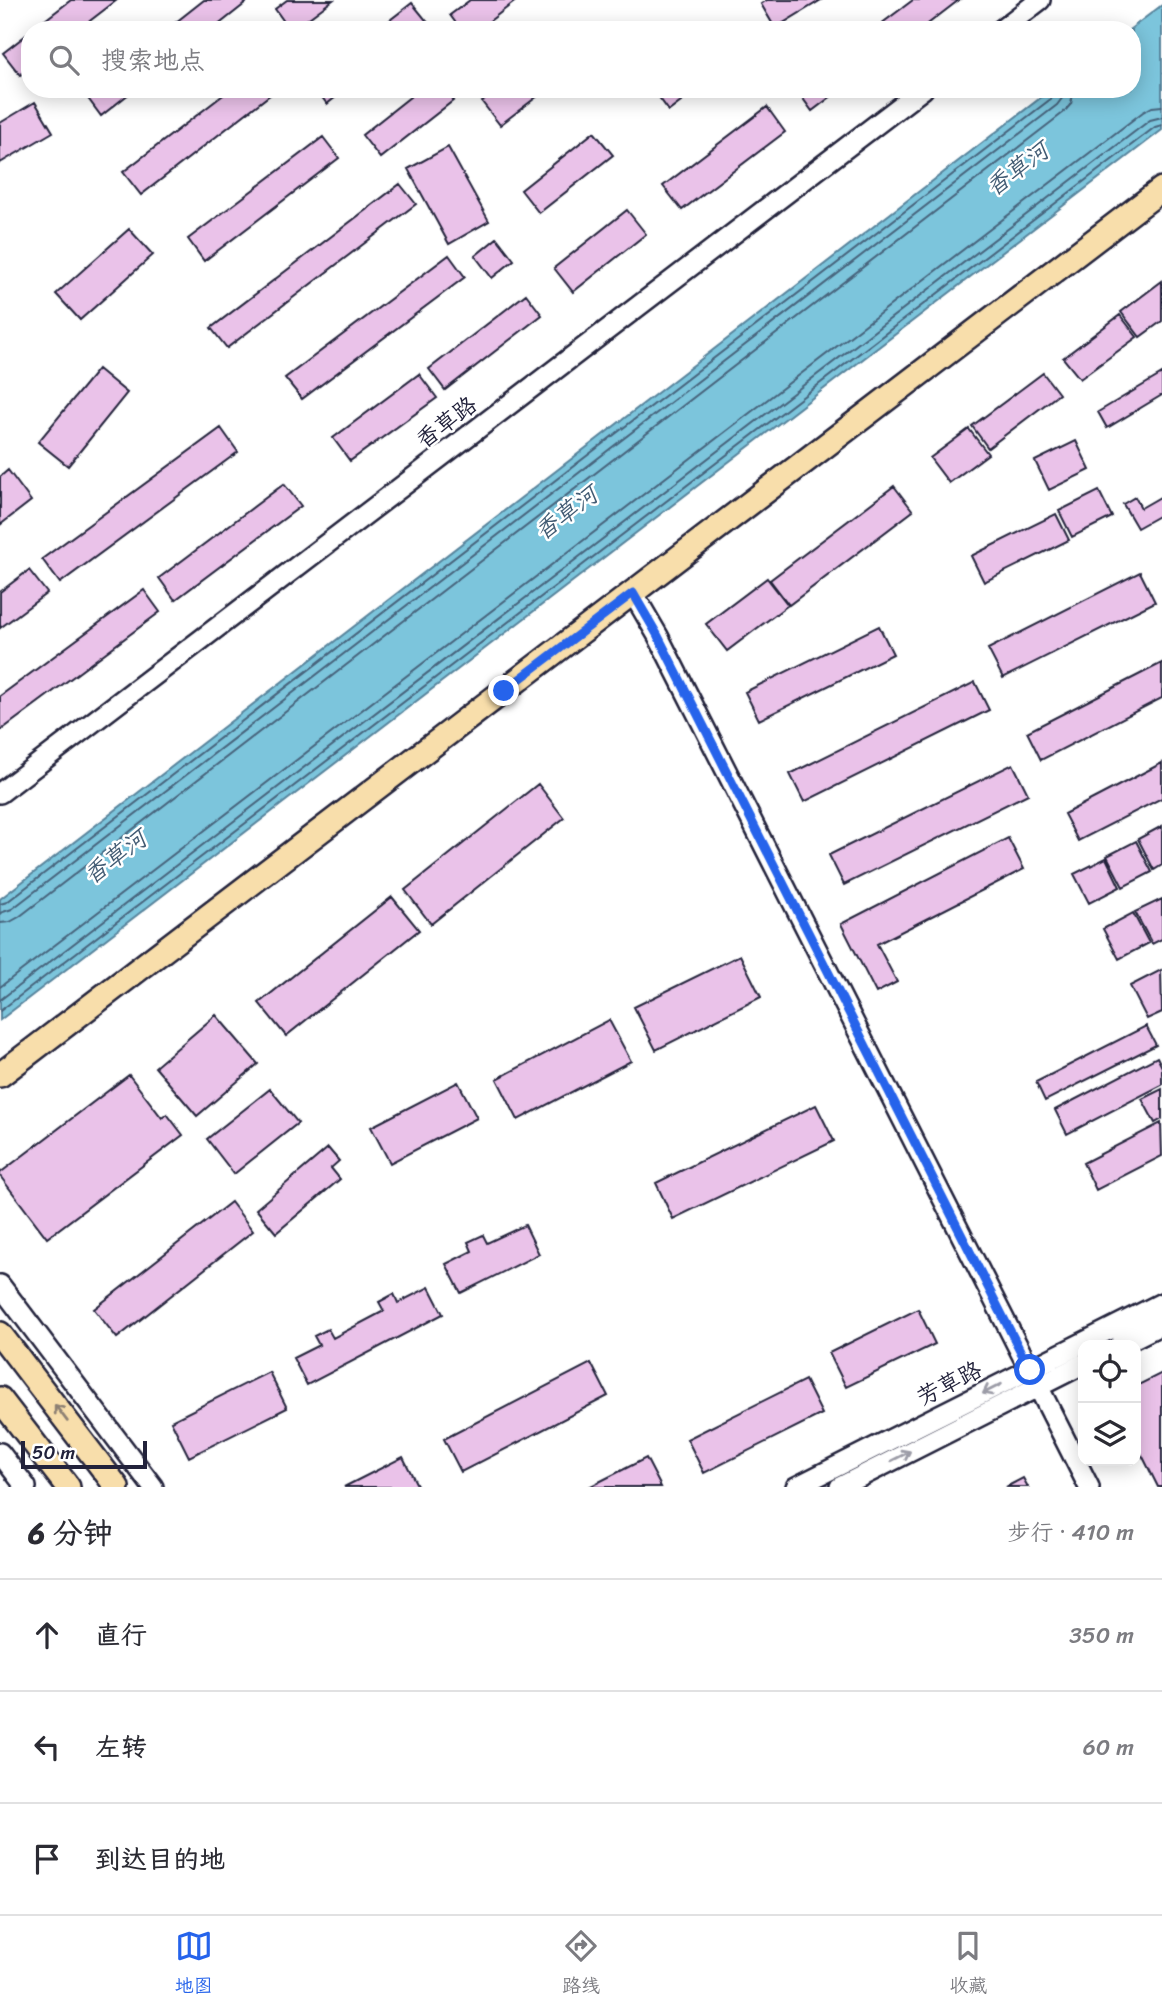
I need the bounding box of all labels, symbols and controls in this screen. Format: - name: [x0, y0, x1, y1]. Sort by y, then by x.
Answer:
- search box: [21, 21, 1141, 98]
- text: 搜索地点: [101, 37, 205, 83]
- icon: search: [45, 41, 83, 79]
- water label: 香草河: [976, 128, 1062, 207]
- street label: 香草路: [406, 385, 486, 460]
- water label: 香草河: [525, 472, 611, 551]
- route end: [488, 675, 519, 706]
- water label: 香草河: [74, 816, 160, 895]
- map controls: [1078, 1340, 1141, 1466]
- button: locate: [1078, 1340, 1141, 1403]
- street label: 芳草路: [909, 1350, 989, 1417]
- route start: [1014, 1354, 1045, 1385]
- one-way arrow: [982, 1382, 1002, 1396]
- button: layers: [1078, 1403, 1141, 1466]
- one-way arrow: [53, 1405, 68, 1423]
- text: 50 m: [32, 1436, 75, 1469]
- scale bar: [21, 1438, 147, 1470]
- one-way arrow: [890, 1449, 911, 1463]
- text: 6 分钟: [28, 1506, 113, 1560]
- text: 步行 · 410 m: [1007, 1512, 1134, 1553]
- text: 直行: [95, 1612, 147, 1658]
- text: 350 m: [1069, 1615, 1134, 1656]
- icon: ahead: [28, 1616, 66, 1654]
- text: 左转: [95, 1724, 147, 1770]
- text: 60 m: [1083, 1727, 1134, 1768]
- icon: left: [28, 1728, 66, 1766]
- text: 到达目的地: [95, 1836, 225, 1882]
- icon: arrive: [28, 1840, 66, 1878]
- tab: 地图: [175, 1927, 213, 2002]
- tab: 路线: [562, 1927, 600, 2002]
- tab: 收藏: [949, 1927, 987, 2002]

